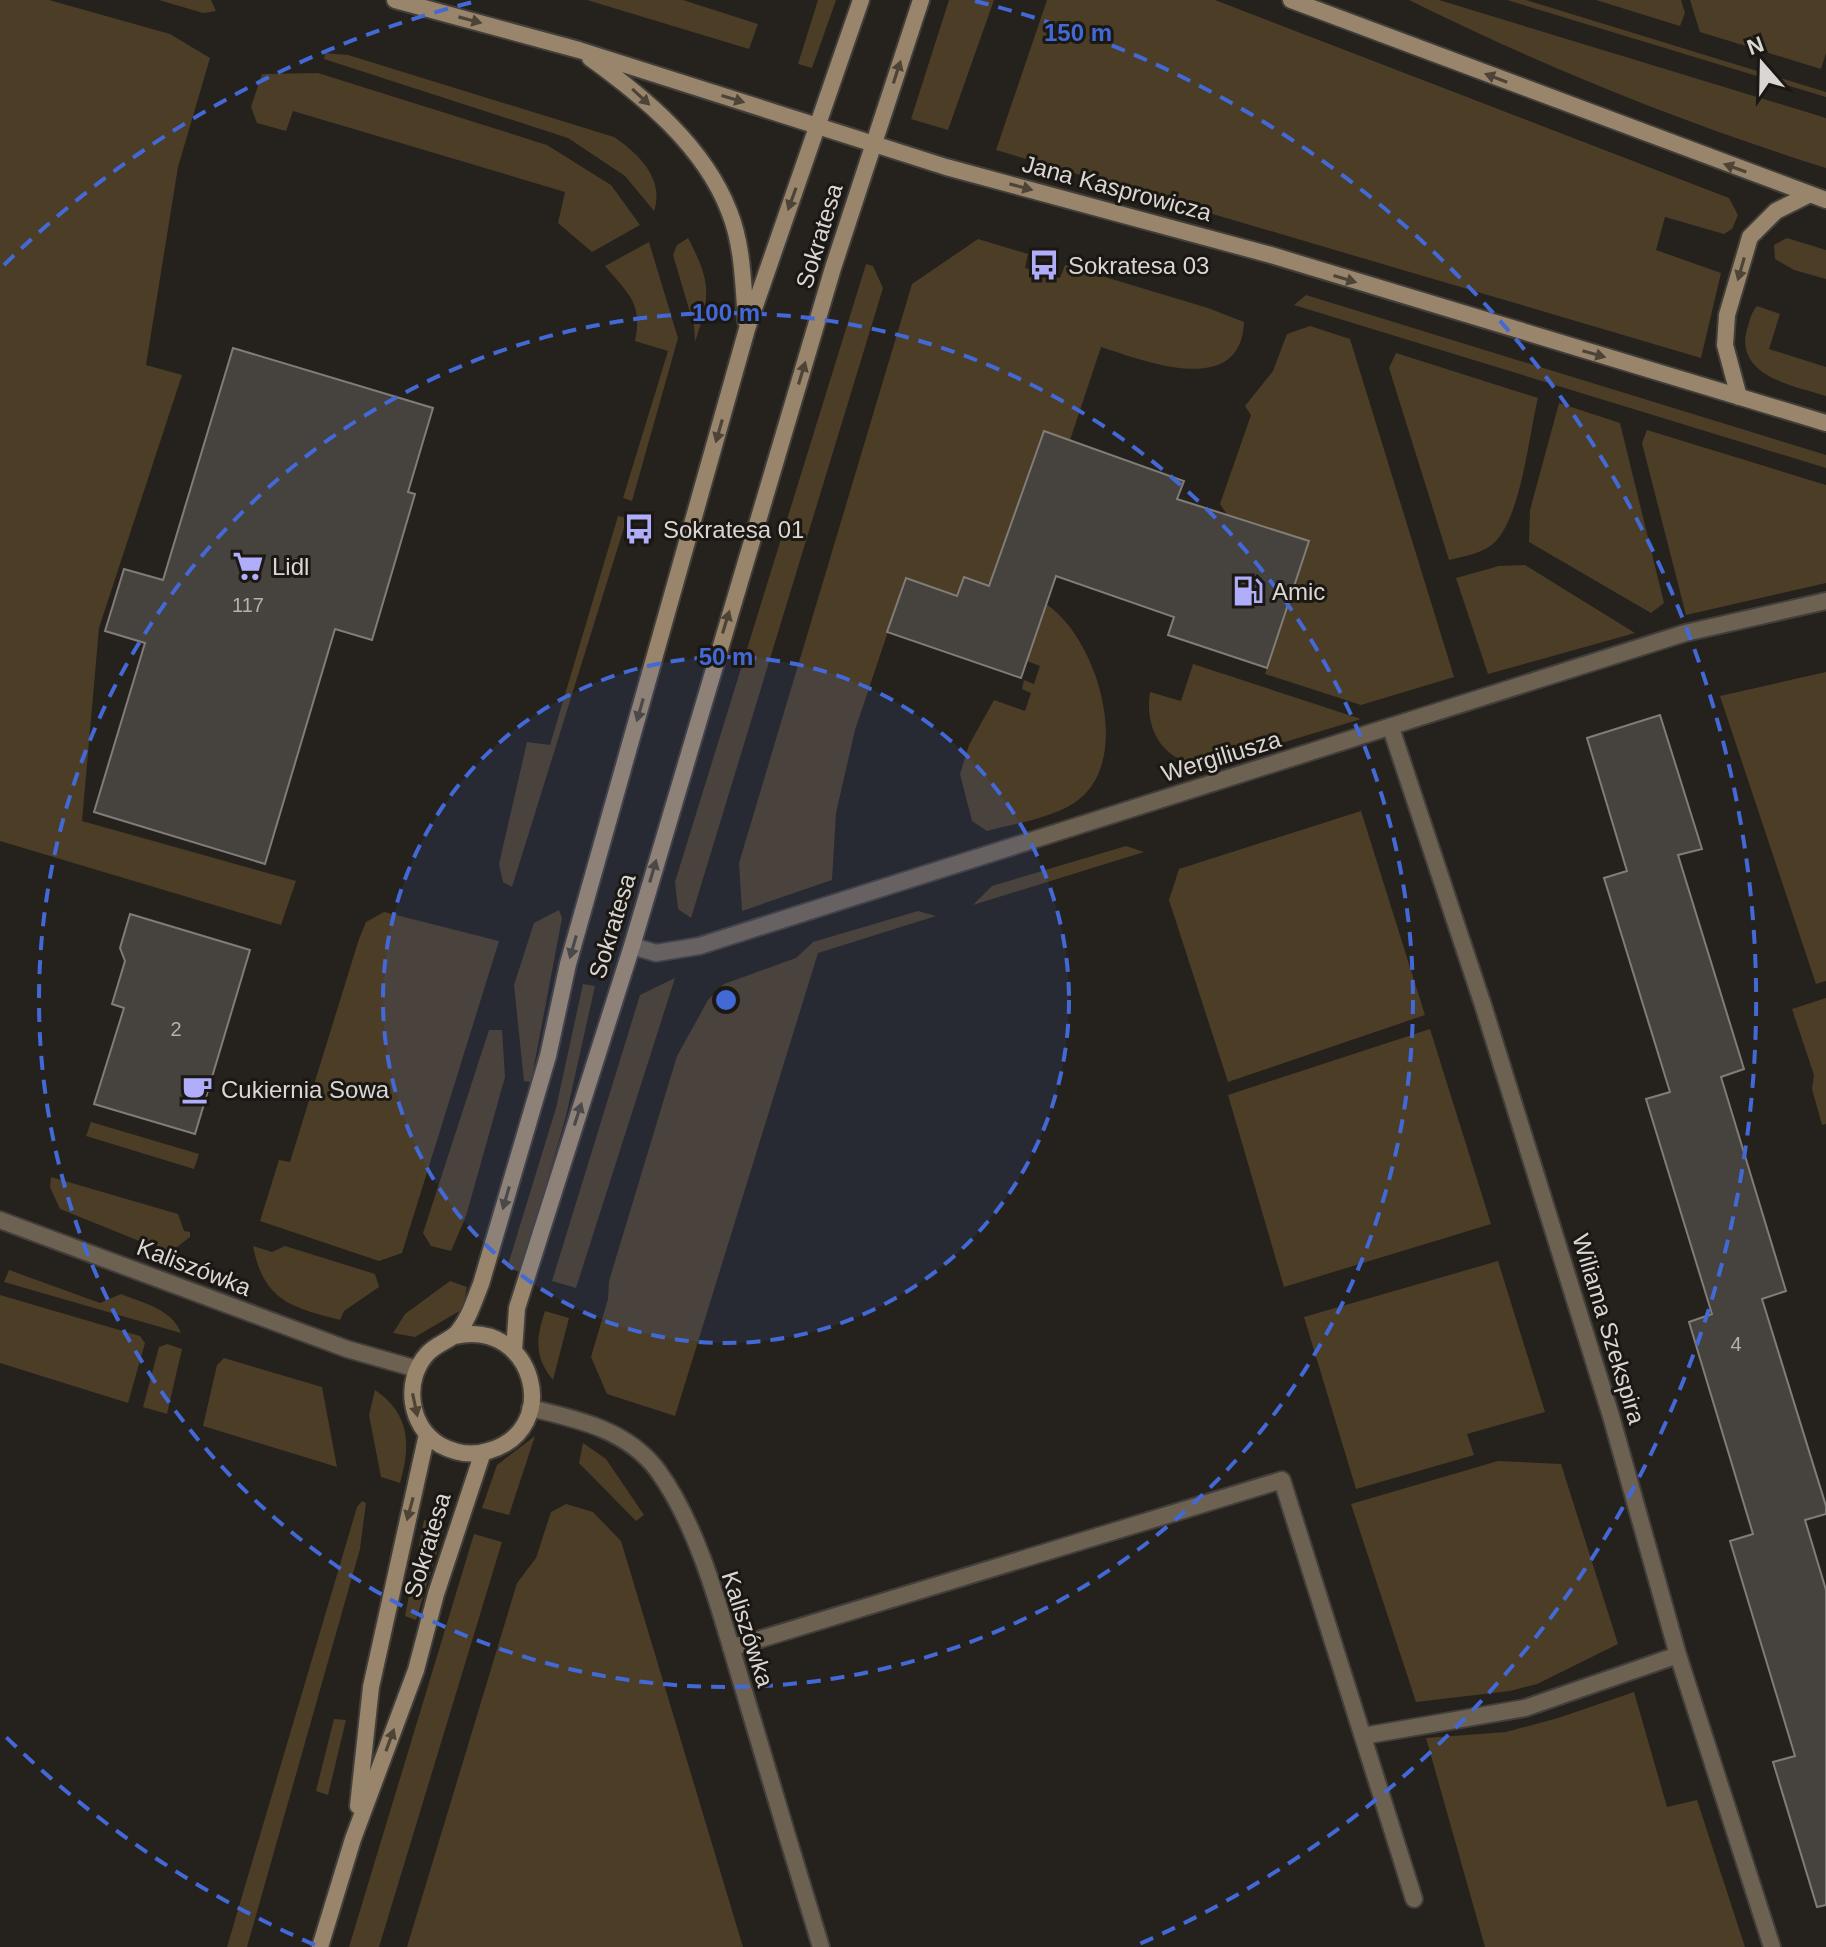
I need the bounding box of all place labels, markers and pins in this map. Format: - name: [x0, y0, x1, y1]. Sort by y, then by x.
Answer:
- bus stop icon: Sokratesa 03: [1027, 248, 1061, 282]
- place label: Sokratesa 03: [1068, 252, 1209, 279]
- bus stop icon: Sokratesa 01: [622, 512, 656, 546]
- place label: Sokratesa 01: [663, 516, 804, 543]
- supermarket icon: Lidl: [231, 549, 265, 583]
- place label: Lidl: [272, 553, 309, 580]
- fuel station icon: Amic: [1231, 574, 1265, 608]
- place label: Amic: [1272, 578, 1325, 605]
- centre of rings: [712, 986, 740, 1014]
- cafe icon: Cukiernia Sowa: [180, 1072, 214, 1106]
- place label: Cukiernia Sowa: [221, 1076, 390, 1103]

